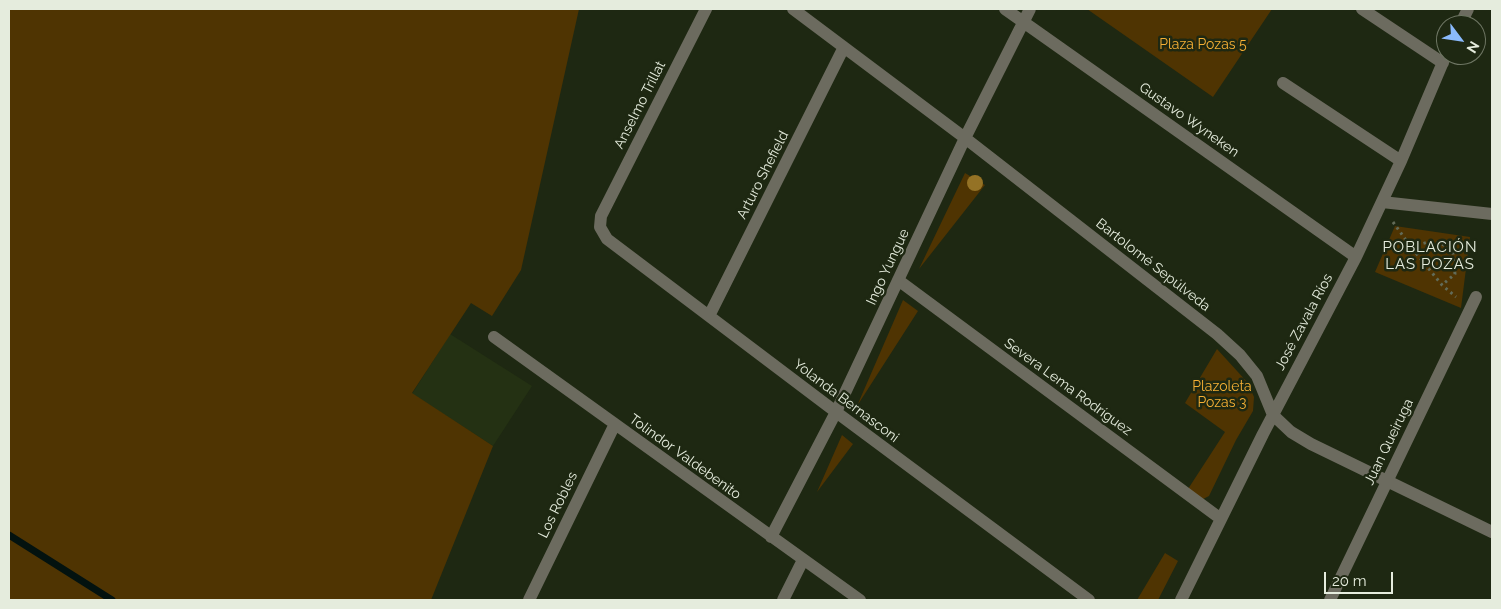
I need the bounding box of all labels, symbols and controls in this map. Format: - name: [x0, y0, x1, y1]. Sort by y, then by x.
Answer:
- north arrow: [1436, 15, 1486, 65]
- park label: Plaza Pozas 5: [1159, 37, 1247, 53]
- text: N: [1463, 39, 1483, 56]
- street label: Anselmo Trillat: [611, 58, 669, 152]
- street label: Gustavo Wyneken: [1136, 79, 1242, 161]
- street label: Arturo Shefield: [734, 128, 792, 222]
- street label: Bartolomé Sepúlveda: [1092, 215, 1214, 315]
- street label: Ingo Yungue: [863, 226, 913, 308]
- district label: POBLACIÓN LAS POZAS: [1381, 238, 1479, 273]
- street label: José Zavala Ríos: [1272, 271, 1336, 373]
- street label: Severa Lema Rodríguez: [1001, 335, 1135, 439]
- street label: Yolanda Bernasconi: [790, 356, 902, 446]
- park label: Plazoleta Pozas 3: [1192, 379, 1252, 412]
- street label: Juan Queiruga: [1361, 396, 1417, 488]
- street label: Tolindor Valdebenito: [626, 411, 744, 503]
- street label: Los Robles: [535, 469, 581, 541]
- scale bar: [1326, 562, 1395, 594]
- text: 20 m: [1332, 572, 1367, 590]

